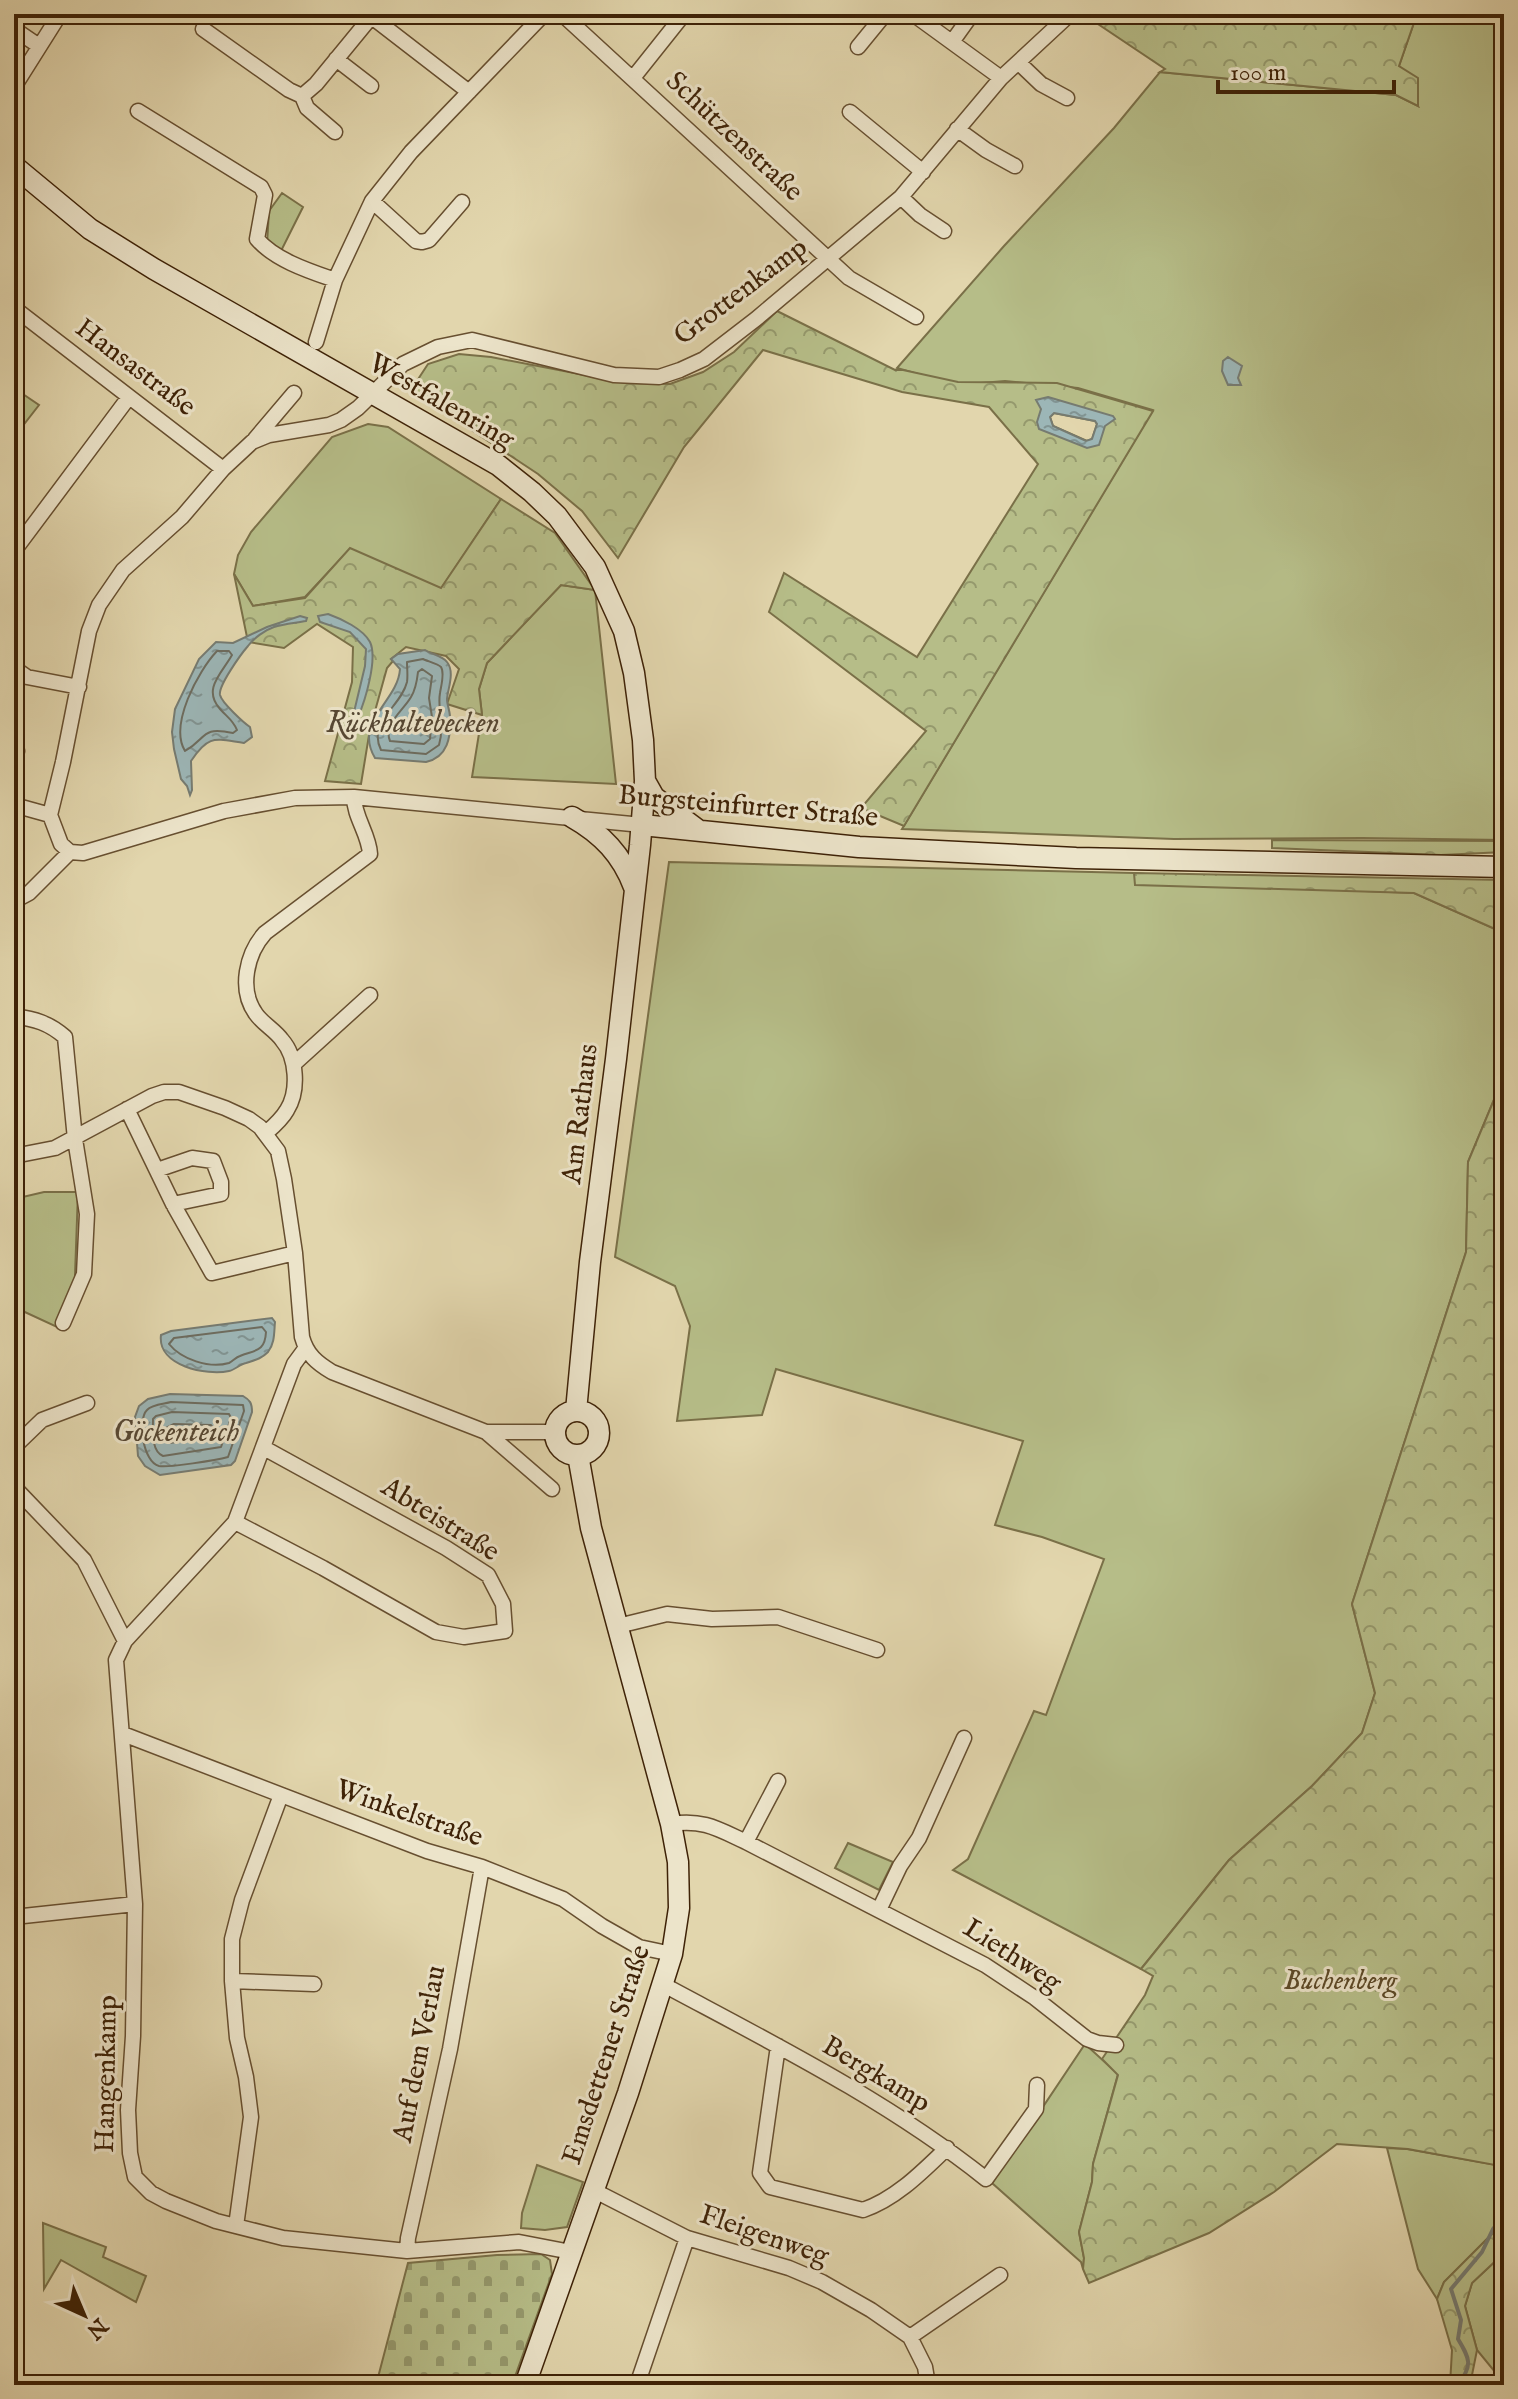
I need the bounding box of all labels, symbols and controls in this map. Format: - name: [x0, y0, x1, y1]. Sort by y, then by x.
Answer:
- scale bar: [1218, 44, 1394, 94]
- text: 100 m: [1230, 58, 1286, 89]
- street label: Schützenstraße: [658, 64, 810, 210]
- street label: Grottenkamp: [667, 230, 815, 354]
- street label: Hansastraße: [68, 311, 202, 425]
- street label: Westfalenring: [362, 346, 521, 458]
- water label: Rückhaltebecken: [326, 705, 500, 743]
- street label: Burgsteinfurter Straße: [617, 778, 880, 836]
- street label: Am Rathaus: [555, 1042, 607, 1187]
- water label: Göckenteich: [113, 1414, 240, 1452]
- street label: Abteistraße: [373, 1469, 506, 1570]
- street label: Winkelstraße: [331, 1772, 487, 1856]
- street label: Liethweg: [956, 1911, 1069, 2001]
- street label: Emsdettener Straße: [555, 1941, 659, 2169]
- street label: Auf dem Verlau: [386, 1963, 454, 2146]
- park label: Buchenberg: [1283, 1964, 1398, 1999]
- street label: Hangenkamp: [88, 1995, 126, 2153]
- street label: Bergkamp: [815, 2029, 937, 2121]
- street label: Fleigenweg: [695, 2198, 834, 2275]
- north arrow: [44, 2275, 124, 2355]
- text: N: [80, 2311, 114, 2345]

